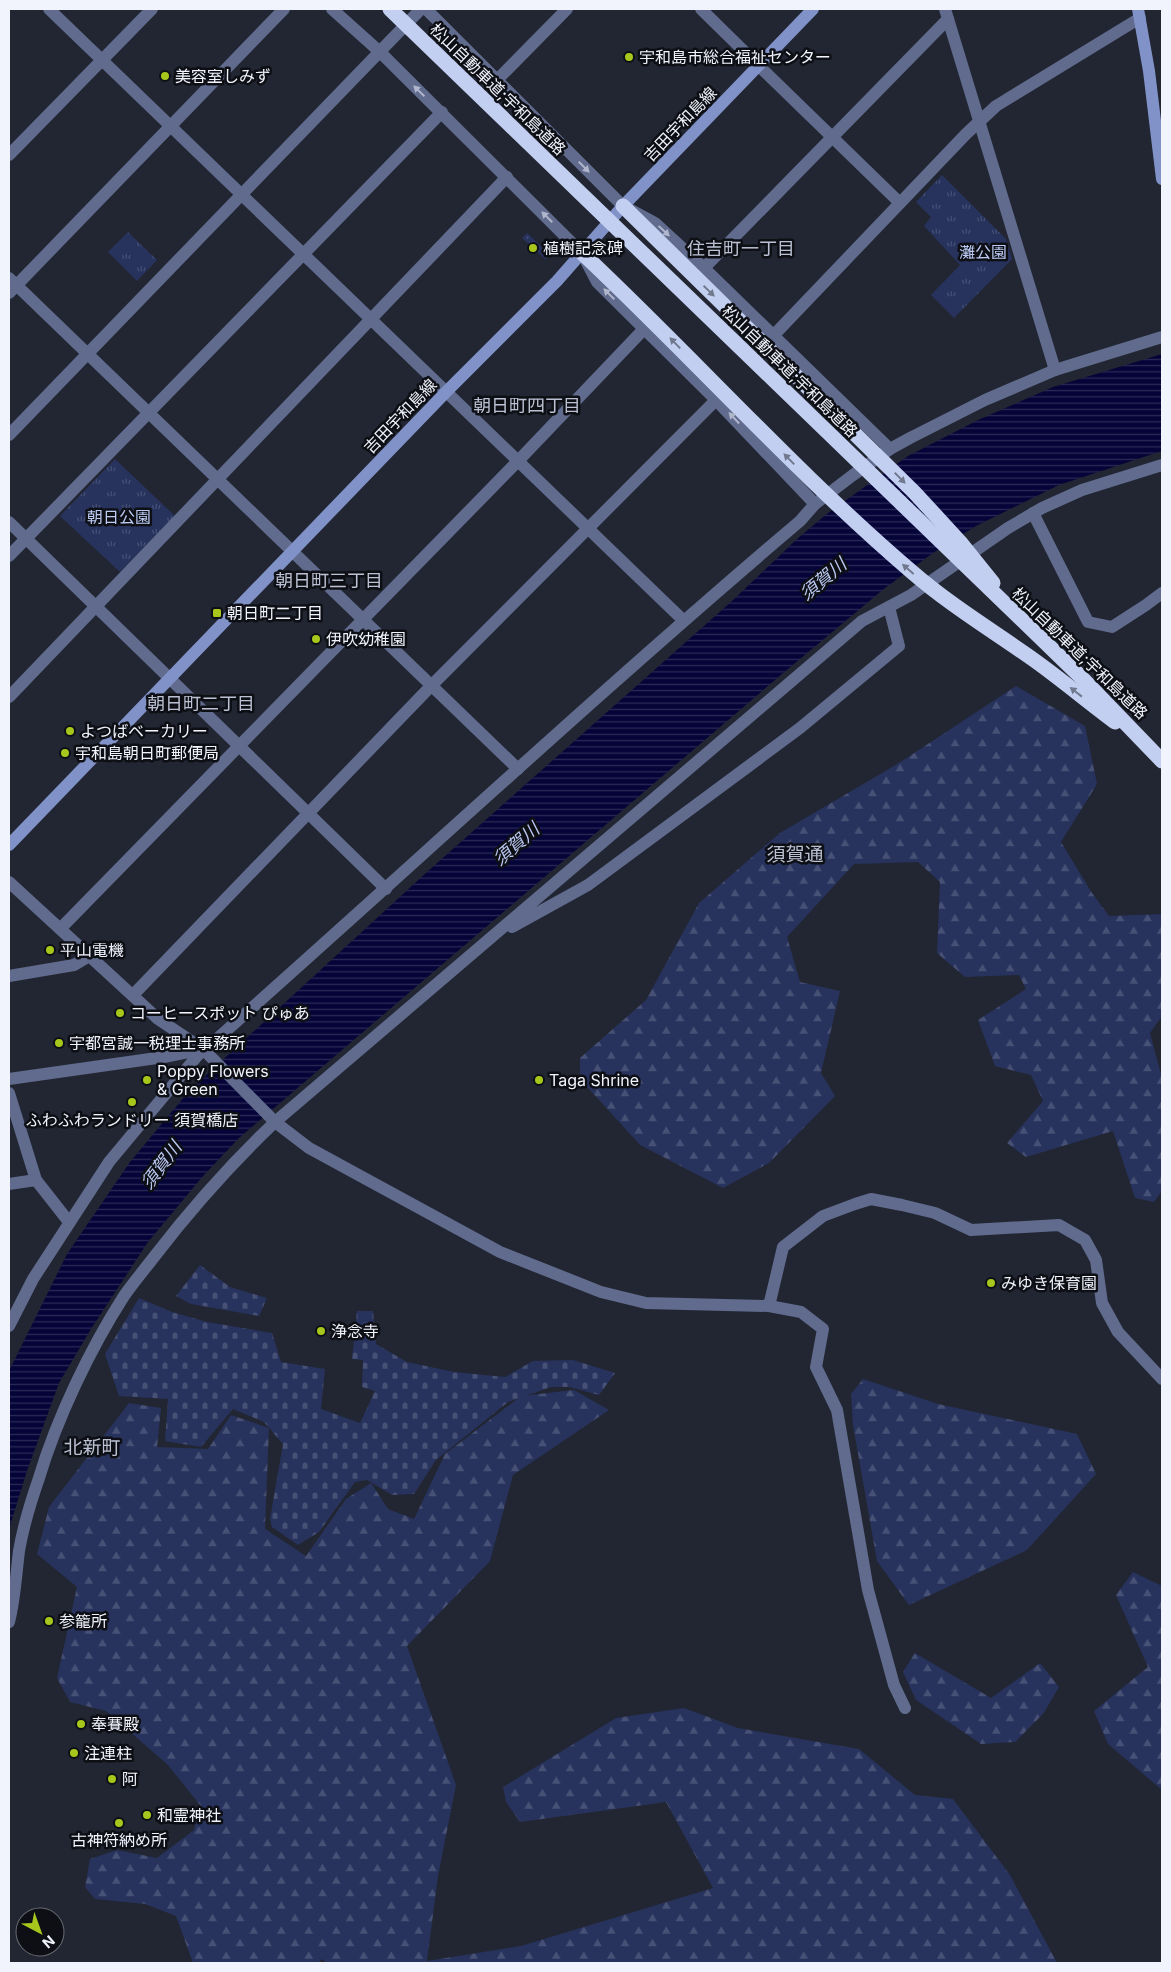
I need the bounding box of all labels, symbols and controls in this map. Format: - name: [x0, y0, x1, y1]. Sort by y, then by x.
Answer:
- street label: 松山自動車道;宇和島道路: [426, 19, 570, 159]
- place label: 宇和島市総合福祉センター: [639, 47, 831, 67]
- marker: 宇和島市総合福祉センター: [623, 51, 635, 63]
- place label: 美容室しみず: [175, 66, 271, 86]
- marker: 美容室しみず: [159, 70, 171, 82]
- street label: 吉田宇和島線: [639, 83, 721, 165]
- one-way arrow: [413, 85, 425, 97]
- one-way arrow: [577, 161, 589, 173]
- one-way arrow: [541, 212, 553, 224]
- one-way arrow: [658, 225, 670, 237]
- place label: 植樹記念碑: [543, 238, 623, 258]
- district label: 住吉町一丁目: [687, 238, 795, 259]
- marker: 植樹記念碑: [527, 242, 539, 254]
- park label: 灘公園: [959, 242, 1007, 262]
- one-way arrow: [703, 285, 715, 297]
- one-way arrow: [603, 288, 615, 300]
- street label: 松山自動車道;宇和島道路: [718, 301, 862, 441]
- one-way arrow: [669, 337, 681, 349]
- street label: 吉田宇和島線: [359, 375, 441, 457]
- district label: 朝日町四丁目: [473, 395, 581, 416]
- one-way arrow: [728, 412, 740, 424]
- one-way arrow: [783, 453, 795, 465]
- one-way arrow: [894, 472, 906, 484]
- park label: 朝日公園: [87, 507, 151, 527]
- water label: 須賀川: [796, 552, 852, 604]
- one-way arrow: [903, 563, 915, 575]
- district label: 朝日町三丁目: [275, 570, 383, 591]
- street label: 松山自動車道;宇和島道路: [1008, 583, 1152, 723]
- place label: 朝日町二丁目: [227, 603, 323, 623]
- marker: 朝日町二丁目: [211, 607, 223, 619]
- place label: 伊吹幼稚園: [326, 629, 406, 649]
- marker: 伊吹幼稚園: [310, 633, 322, 645]
- one-way arrow: [1070, 686, 1083, 697]
- district label: 朝日町二丁目: [147, 693, 255, 714]
- place label: よつばベーカリー: [80, 721, 208, 741]
- marker: よつばベーカリー: [64, 725, 76, 737]
- place label: 宇和島朝日町郵便局: [75, 743, 219, 763]
- marker: 宇和島朝日町郵便局: [59, 747, 71, 759]
- water label: 須賀川: [489, 817, 545, 870]
- district label: 須賀通: [766, 843, 824, 866]
- place label: 平山電機: [60, 940, 124, 960]
- marker: 平山電機: [44, 944, 56, 956]
- place label: コーヒースポット ぴゅあ: [130, 1003, 310, 1023]
- marker: コーヒースポット ぴゅあ: [114, 1007, 126, 1019]
- place label: 宇都宮誠一税理士事務所: [69, 1033, 245, 1053]
- marker: 宇都宮誠一税理士事務所: [53, 1037, 65, 1049]
- place label: Poppy Flowers & Green: [157, 1061, 269, 1099]
- place label: Taga Shrine: [549, 1070, 639, 1090]
- marker: Poppy Flowers & Green: [141, 1074, 153, 1086]
- marker: Taga Shrine: [533, 1074, 545, 1086]
- marker: ふわふわランドリー 須賀橋店: [126, 1096, 138, 1108]
- place label: ふわふわランドリー 須賀橋店: [26, 1110, 238, 1130]
- water label: 須賀川: [136, 1136, 187, 1193]
- place label: みゆき保育園: [1001, 1273, 1097, 1293]
- marker: みゆき保育園: [985, 1277, 997, 1289]
- place label: 浄念寺: [331, 1321, 379, 1341]
- marker: 浄念寺: [315, 1325, 327, 1337]
- district label: 北新町: [63, 1436, 121, 1459]
- place label: 参籠所: [59, 1611, 107, 1631]
- marker: 参籠所: [43, 1615, 55, 1627]
- place label: 奉賽殿: [91, 1714, 139, 1734]
- marker: 奉賽殿: [75, 1718, 87, 1730]
- place label: 注連柱: [84, 1743, 132, 1763]
- marker: 注連柱: [68, 1747, 80, 1759]
- place label: 阿: [122, 1769, 138, 1789]
- marker: 阿: [106, 1773, 118, 1785]
- place label: 和霊神社: [157, 1805, 221, 1825]
- marker: 和霊神社: [141, 1809, 153, 1821]
- marker: 古神符納め所: [113, 1817, 125, 1829]
- place label: 古神符納め所: [71, 1830, 167, 1850]
- north arrow: [15, 1907, 65, 1957]
- text: N: [39, 1932, 58, 1952]

